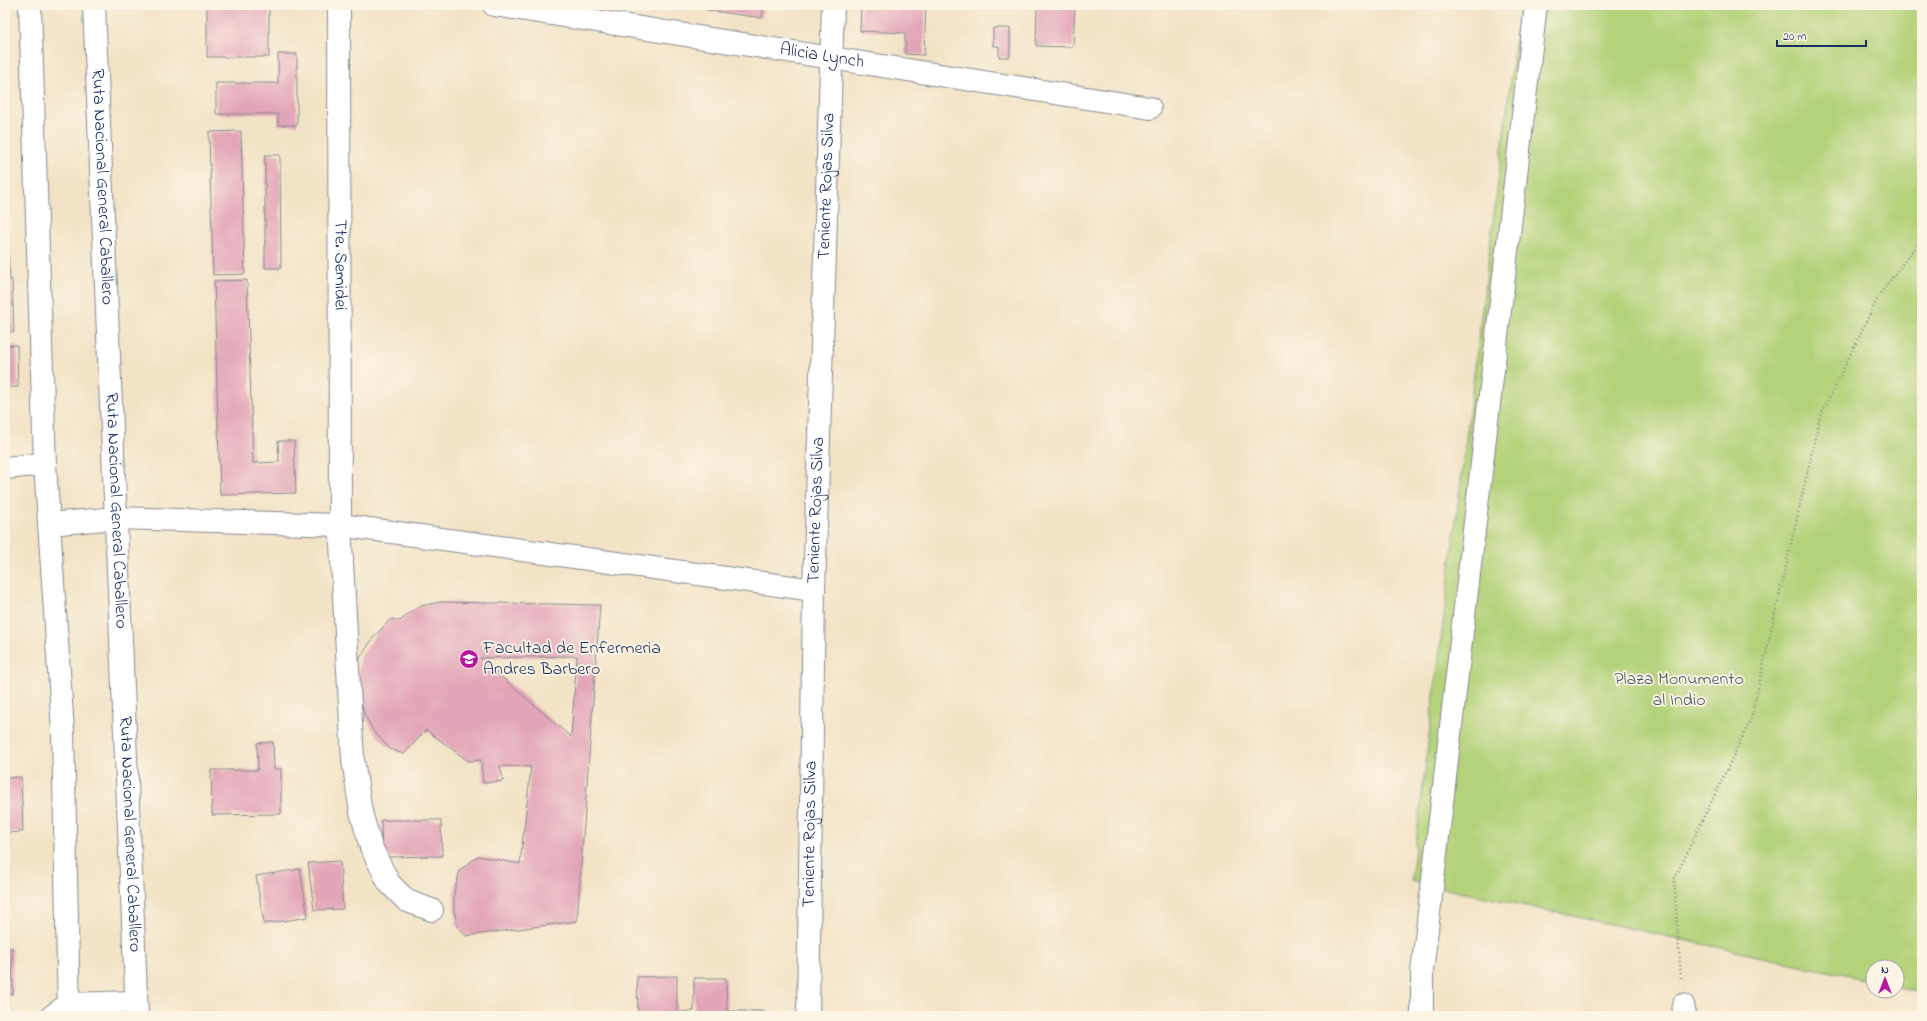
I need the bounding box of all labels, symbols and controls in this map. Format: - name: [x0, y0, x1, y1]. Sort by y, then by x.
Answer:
- scale bar: [1777, 22, 1866, 48]
- text: 20 m: [1783, 28, 1806, 46]
- street label: Alicia Lynch: [778, 37, 866, 76]
- street label: Ruta Nacional General Caballero: [84, 68, 120, 305]
- street label: Teniente Rojas Silva: [812, 113, 842, 260]
- street label: Tte. Semidei: [326, 219, 353, 311]
- street label: Ruta Nacional General Caballero: [97, 392, 134, 629]
- street label: Teniente Rojas Silva: [801, 436, 832, 584]
- place label: Facultad de Enfermeria Andres Barbero: [482, 636, 661, 683]
- school or university icon: Facultad de Enfermeria Andres Barbero: [458, 648, 480, 670]
- park label: Plaza Monumento al Indio: [1614, 667, 1744, 714]
- street label: Ruta Nacional General Caballero: [111, 716, 147, 953]
- street label: Teniente Rojas Silva: [797, 761, 825, 908]
- north arrow: [1865, 959, 1905, 999]
- text: N: [1881, 962, 1889, 978]

